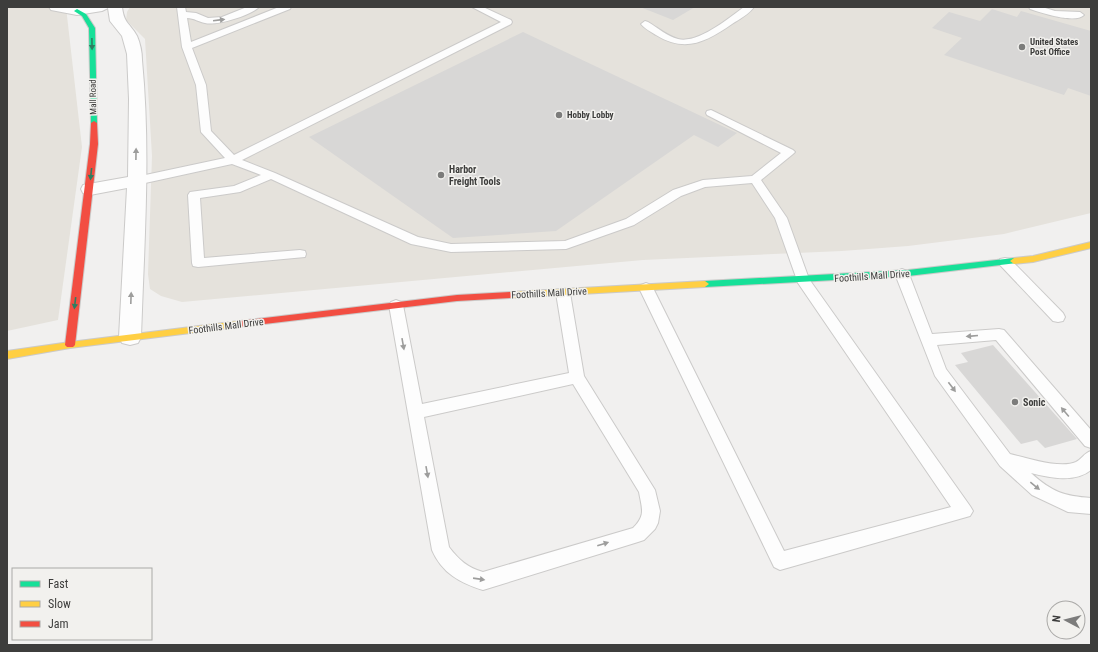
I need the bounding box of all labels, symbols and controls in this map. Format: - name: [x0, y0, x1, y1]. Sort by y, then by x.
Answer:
- one-way arrow: [212, 17, 225, 23]
- place label: United States Post Office: [1030, 37, 1078, 57]
- one-way arrow: [89, 38, 95, 51]
- marker: United States Post Office: [1017, 42, 1027, 52]
- street label: Mall Road: [88, 79, 98, 115]
- marker: Hobby Lobby: [554, 110, 564, 120]
- place label: Hobby Lobby: [567, 110, 614, 120]
- one-way arrow: [133, 147, 139, 160]
- place label: Harbor Freight Tools: [449, 164, 501, 187]
- one-way arrow: [88, 168, 95, 180]
- marker: Harbor Freight Tools: [436, 170, 446, 180]
- street label: Foothills Mall Drive: [834, 268, 910, 284]
- street label: Foothills Mall Drive: [511, 286, 587, 300]
- one-way arrow: [128, 291, 134, 304]
- one-way arrow: [72, 297, 79, 309]
- street label: Foothills Mall Drive: [188, 316, 264, 336]
- one-way arrow: [966, 333, 978, 340]
- one-way arrow: [400, 338, 406, 350]
- one-way arrow: [948, 382, 956, 393]
- marker: Sonic: [1010, 397, 1020, 407]
- place label: Sonic: [1023, 397, 1046, 408]
- one-way arrow: [1061, 407, 1070, 417]
- one-way arrow: [424, 465, 430, 478]
- one-way arrow: [1030, 482, 1041, 491]
- one-way arrow: [598, 541, 610, 547]
- legend: [12, 568, 152, 640]
- one-way arrow: [473, 576, 485, 582]
- text: Fast: [48, 577, 69, 591]
- text: Slow: [48, 597, 71, 611]
- north arrow: [1046, 600, 1086, 640]
- text: N: [1050, 614, 1063, 623]
- text: Jam: [48, 617, 69, 631]

